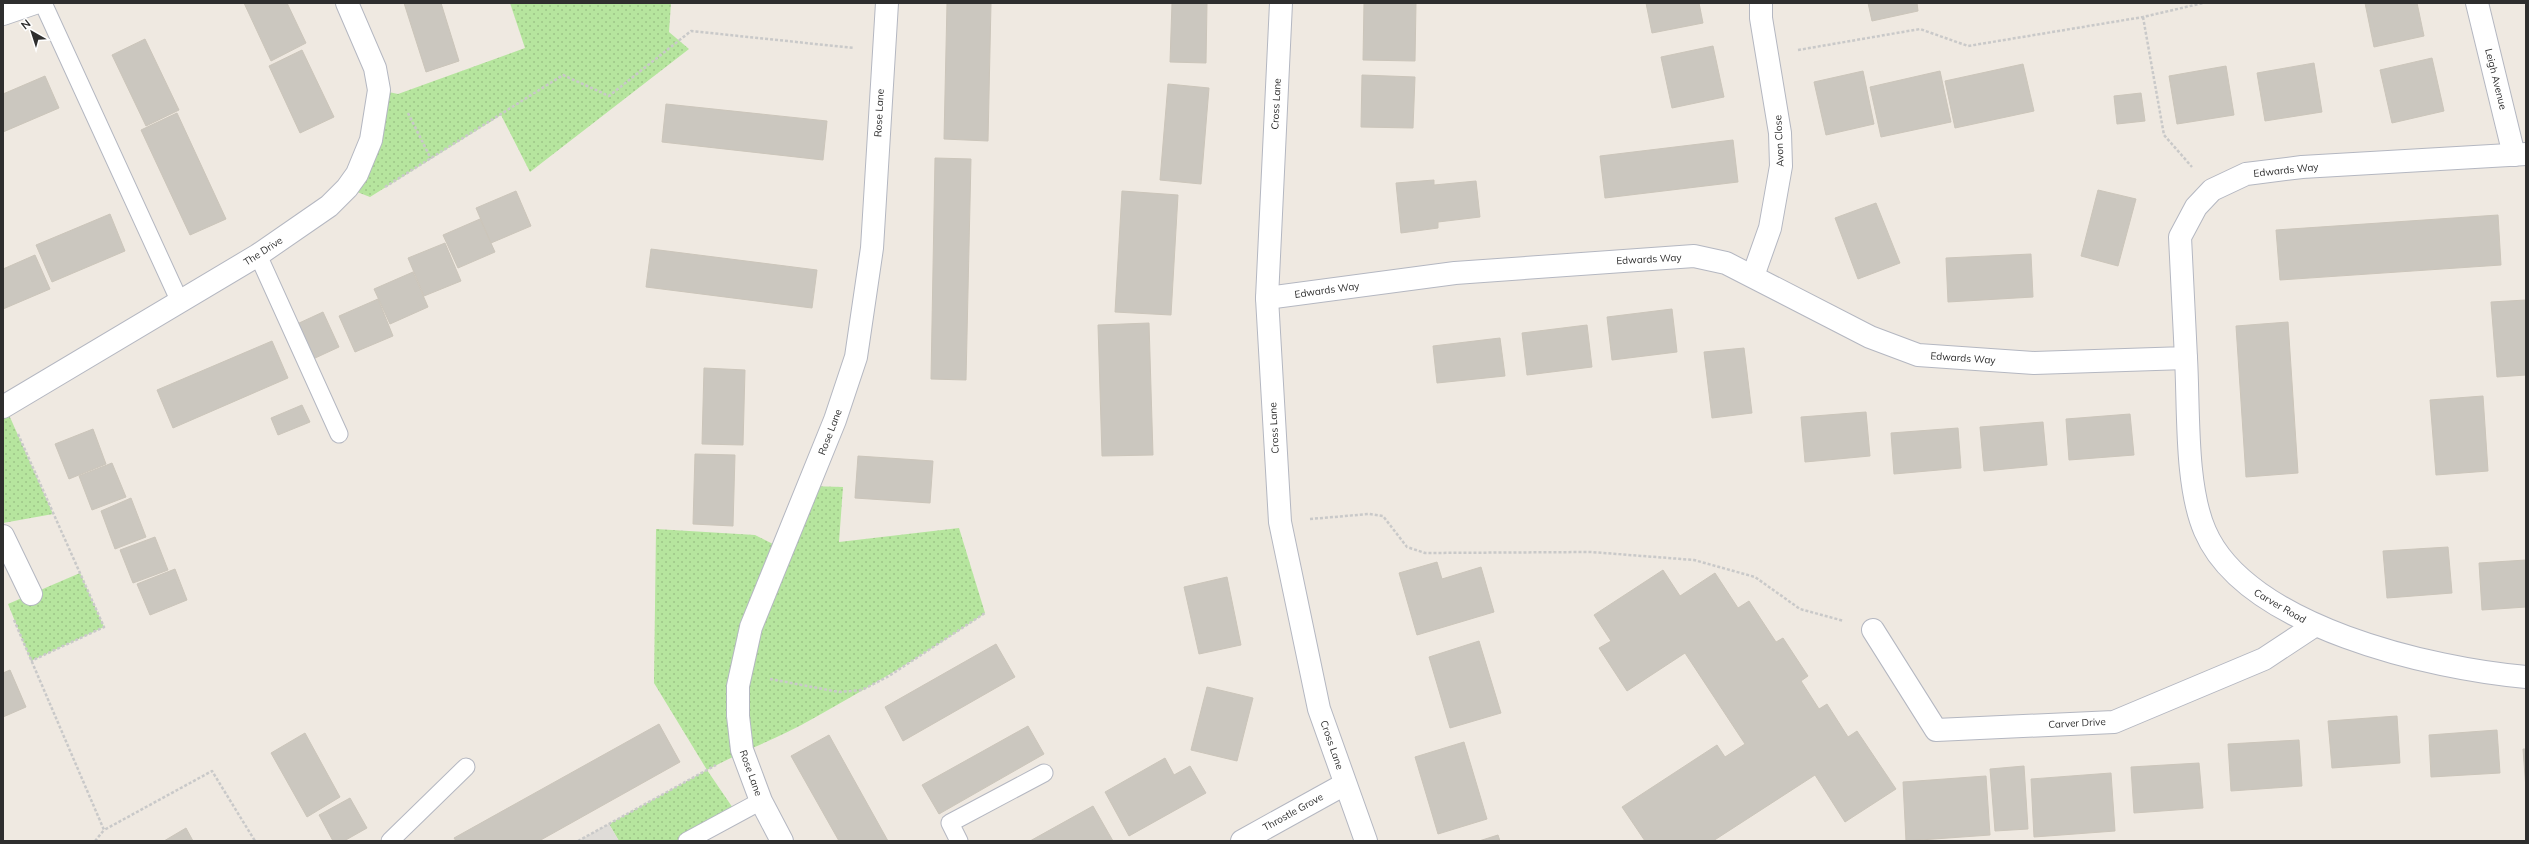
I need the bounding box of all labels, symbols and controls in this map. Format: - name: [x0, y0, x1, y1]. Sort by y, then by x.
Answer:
- north arrow: [12, 12, 52, 52]
- text: N: [18, 16, 33, 32]
- street label: Leigh Avenue: [2482, 47, 2510, 111]
- street label: Cross Lane: [1268, 78, 1284, 130]
- street label: Rose Lane: [871, 89, 887, 137]
- street label: Avon Close: [1771, 115, 1787, 167]
- street label: Edwards Way: [2253, 160, 2320, 180]
- street label: The Drive: [241, 234, 285, 268]
- street label: Edwards Way: [1616, 251, 1683, 267]
- street label: Edwards Way: [1294, 279, 1361, 301]
- street label: Edwards Way: [1930, 349, 1997, 367]
- street label: Cross Lane: [1266, 402, 1282, 454]
- street label: Rose Lane: [815, 407, 845, 457]
- street label: Carver Road: [2252, 586, 2308, 626]
- street label: Carver Drive: [2048, 715, 2106, 731]
- street label: Cross Lane: [1317, 719, 1347, 771]
- street label: Rose Lane: [737, 748, 765, 798]
- street label: Throstle Grove: [1260, 790, 1326, 834]

